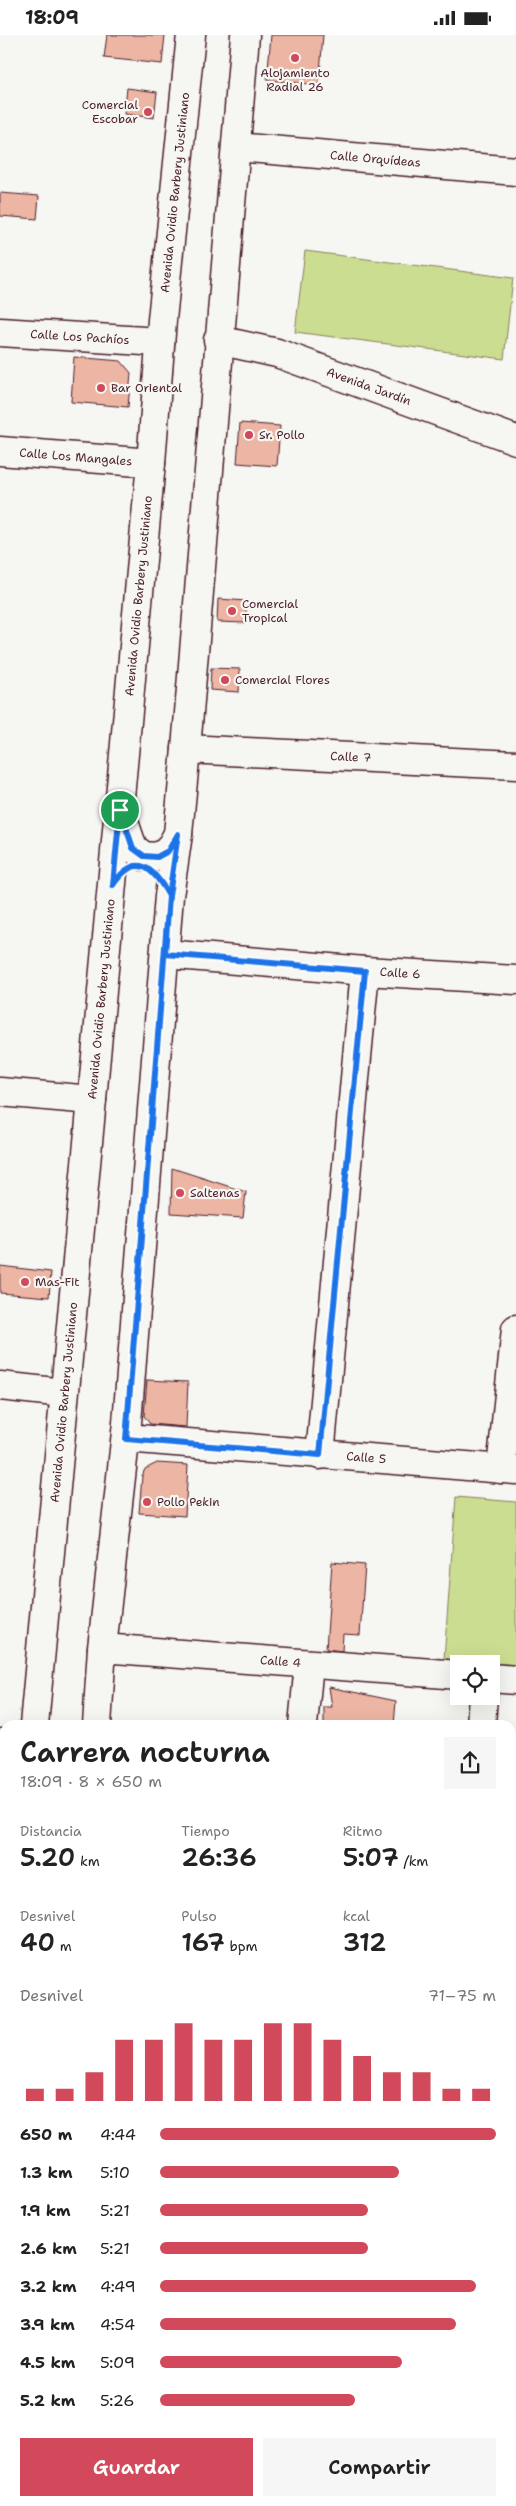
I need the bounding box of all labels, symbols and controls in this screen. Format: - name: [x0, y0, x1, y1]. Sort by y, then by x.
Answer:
- text: 18:09: [25, 5, 79, 30]
- marker: Alojamiento Radial 26: [289, 52, 301, 64]
- place label: Alojamiento Radial 26: [260, 65, 330, 95]
- street label: Avenida Ovidio Barbery Justiniano: [157, 91, 193, 294]
- place label: Comercial Escobar: [82, 97, 138, 127]
- marker: Comercial Escobar: [142, 106, 154, 118]
- street label: Calle Orquídeas: [330, 147, 422, 171]
- street label: Calle Los Pachíos: [30, 326, 130, 348]
- street label: Avenida Jardín: [324, 364, 413, 409]
- place label: Bar Oriental: [111, 380, 182, 396]
- marker: Bar Oriental: [95, 382, 107, 394]
- place label: Sr. Pollo: [259, 427, 305, 443]
- marker: Sr. Pollo: [243, 429, 255, 441]
- street label: Calle Los Mangales: [19, 445, 133, 469]
- street label: Avenida Ovidio Barbery Justiniano: [121, 495, 156, 697]
- place label: Comercial Tropical: [242, 596, 299, 626]
- marker: Comercial Tropical: [226, 605, 238, 617]
- place label: Comercial Flores: [235, 672, 330, 688]
- marker: Comercial Flores: [219, 674, 231, 686]
- street label: Calle 7: [330, 748, 372, 766]
- pin: [99, 789, 141, 831]
- icon: arrive: [106, 796, 134, 824]
- street label: Avenida Ovidio Barbery Justiniano: [84, 898, 119, 1100]
- street label: Calle 6: [379, 964, 421, 982]
- place label: Saltenas: [190, 1185, 240, 1201]
- marker: Saltenas: [174, 1187, 186, 1199]
- place label: Mas-Fit: [35, 1274, 80, 1290]
- marker: Mas-Fit: [19, 1276, 31, 1288]
- street label: Avenida Ovidio Barbery Justiniano: [47, 1301, 81, 1503]
- street label: Calle 5: [346, 1448, 387, 1467]
- place label: Pollo Pekin: [157, 1494, 219, 1510]
- marker: Pollo Pekin: [141, 1496, 153, 1508]
- street label: Calle 4: [259, 1652, 302, 1671]
- map controls: [450, 1655, 500, 1705]
- button: locate: [450, 1655, 500, 1705]
- text: Carrera nocturna: [20, 1733, 270, 1771]
- button: share: [444, 1737, 496, 1789]
- text: 18:09 · 8 × 650 m: [20, 1771, 162, 1792]
- text: Distancia: [20, 1822, 82, 1840]
- text: Tiempo: [181, 1822, 230, 1840]
- text: Ritmo: [343, 1822, 382, 1840]
- text: 5.20: [20, 1840, 75, 1874]
- text: 26:36: [181, 1840, 257, 1874]
- text: 5:07: [343, 1840, 399, 1874]
- text: km: [75, 1852, 100, 1870]
- text: /km: [399, 1852, 428, 1870]
- text: Desnivel: [20, 1907, 75, 1925]
- text: Pulso: [181, 1907, 217, 1925]
- text: kcal: [343, 1907, 370, 1925]
- text: 40: [20, 1925, 55, 1959]
- text: 167: [181, 1925, 225, 1959]
- text: 312: [343, 1925, 387, 1959]
- text: m: [55, 1937, 72, 1955]
- text: bpm: [225, 1937, 258, 1955]
- text: Desnivel: [20, 1985, 83, 2006]
- text: 71–75 m: [428, 1985, 496, 2006]
- text: 650 m: [20, 2124, 72, 2145]
- text: 4:44: [100, 2124, 136, 2145]
- text: 1.3 km: [20, 2162, 73, 2183]
- text: 5:10: [100, 2162, 130, 2183]
- text: 1.9 km: [20, 2200, 71, 2221]
- text: 5:21: [100, 2200, 130, 2221]
- text: 2.6 km: [20, 2238, 77, 2259]
- text: 5:21: [100, 2238, 130, 2259]
- text: 3.2 km: [20, 2276, 77, 2297]
- text: 4:49: [100, 2276, 136, 2297]
- text: 3.9 km: [20, 2314, 75, 2335]
- text: 4:54: [100, 2314, 135, 2335]
- text: 4.5 km: [20, 2352, 75, 2373]
- text: 5:09: [100, 2352, 135, 2373]
- text: 5.2 km: [20, 2390, 75, 2411]
- text: 5:26: [100, 2390, 134, 2411]
- button: Guardar: [20, 2438, 253, 2496]
- button: Compartir: [263, 2438, 496, 2496]

